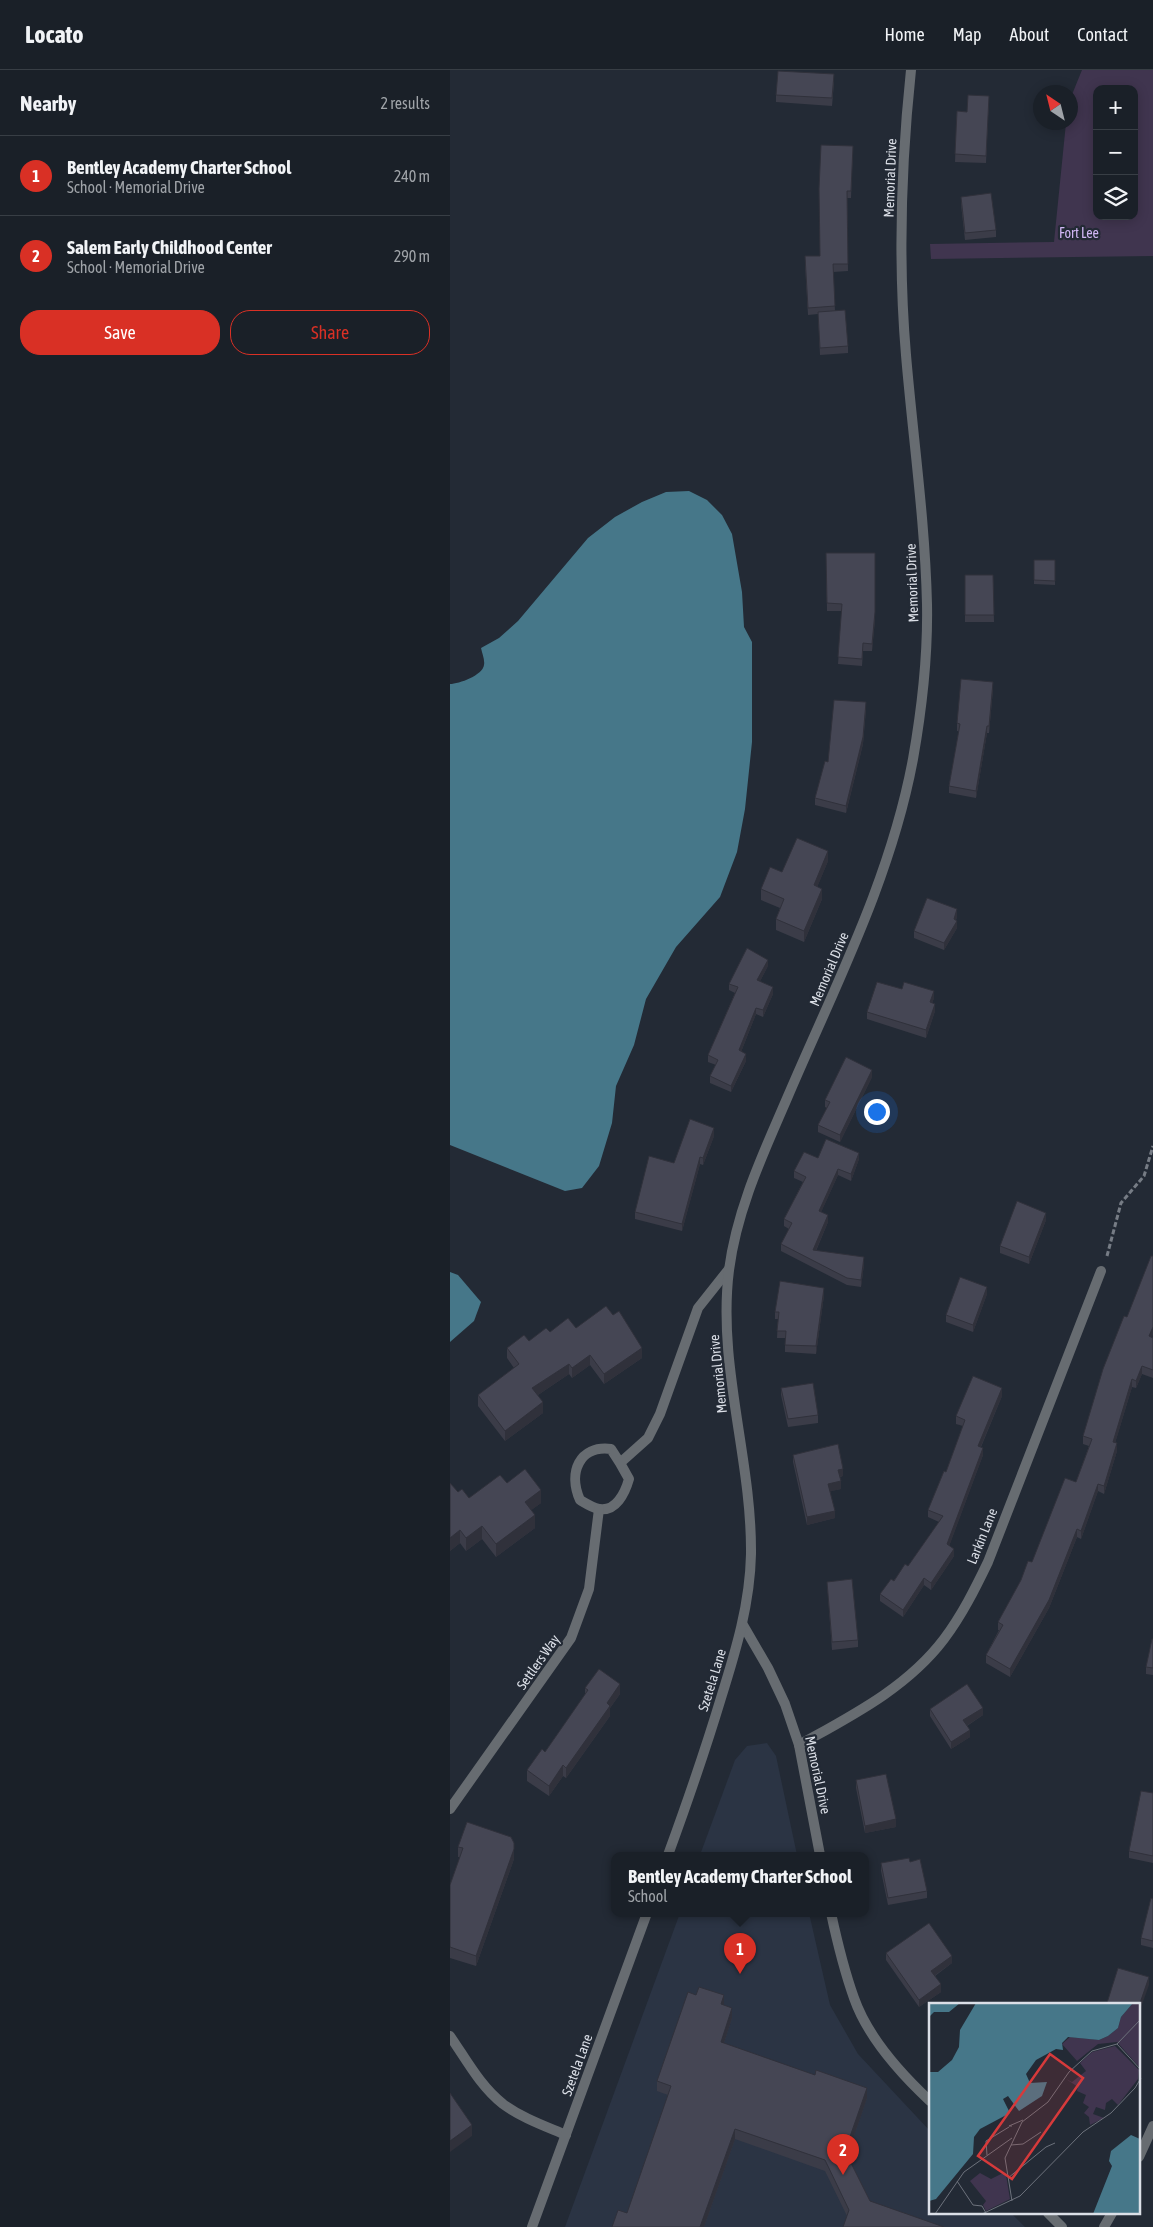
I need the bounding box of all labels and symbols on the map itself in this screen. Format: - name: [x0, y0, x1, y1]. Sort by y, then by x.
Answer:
- north arrow: [1033, 85, 1078, 130]
- street label: Memorial Drive: [881, 138, 899, 218]
- park label: Fort Lee: [1059, 225, 1099, 241]
- street label: Memorial Drive: [903, 543, 921, 623]
- street label: Memorial Drive: [806, 929, 852, 1009]
- your location: [864, 1099, 890, 1125]
- street label: Memorial Drive: [706, 1334, 730, 1414]
- street label: Larkin Lane: [964, 1506, 1000, 1566]
- street label: Settlers Way: [513, 1631, 563, 1692]
- street label: Szetela Lane: [695, 1647, 729, 1713]
- street label: Memorial Drive: [802, 1735, 834, 1815]
- pin: 1: [724, 1933, 756, 1974]
- inset map: [929, 2003, 1140, 2214]
- street label: Szetela Lane: [558, 2032, 596, 2098]
- pin: 2: [827, 2134, 859, 2175]

